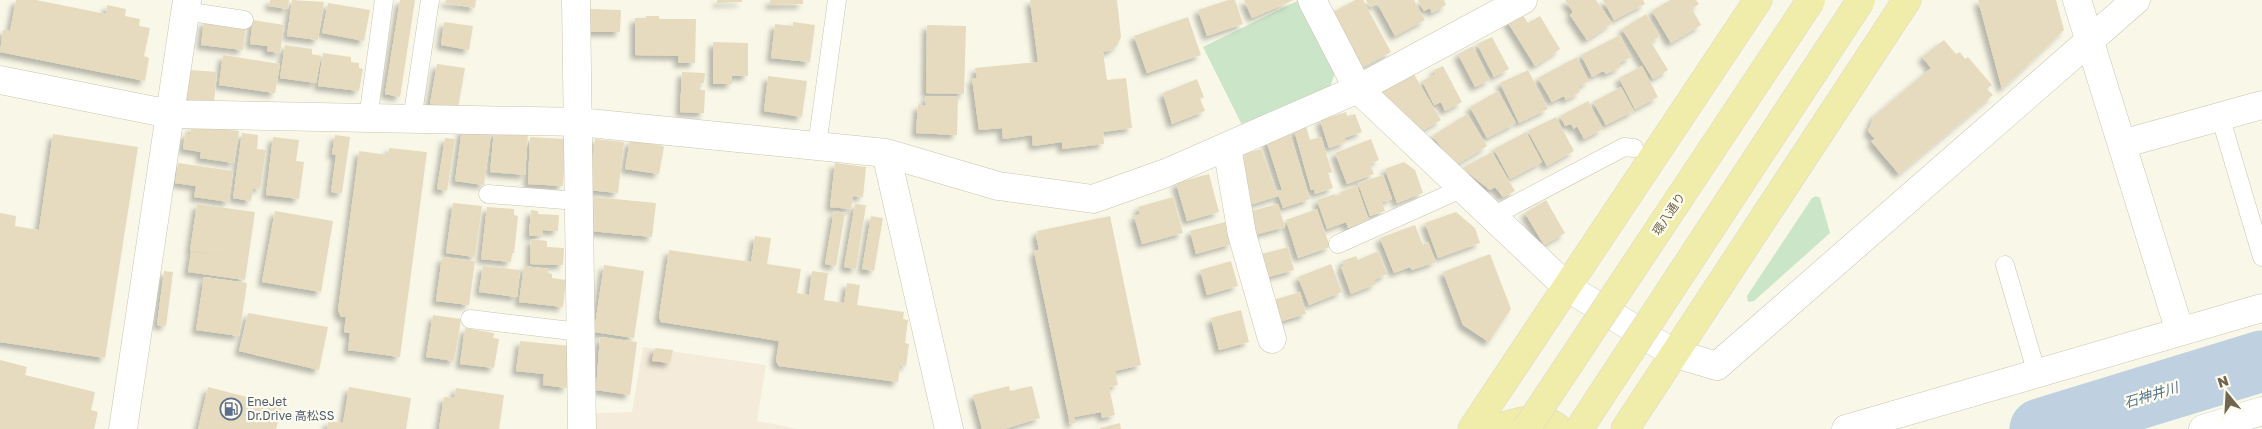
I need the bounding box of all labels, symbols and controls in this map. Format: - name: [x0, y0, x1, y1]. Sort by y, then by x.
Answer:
- street label: 環八通り: [1649, 190, 1688, 238]
- north arrow: [2202, 369, 2252, 419]
- text: N: [2215, 371, 2231, 391]
- water label: 石神井川: [2122, 378, 2182, 411]
- place label: EneJet Dr.Drive 高松SS: [247, 394, 335, 423]
- fuel station icon: EneJet Dr.Drive 高松SS: [219, 397, 243, 421]

